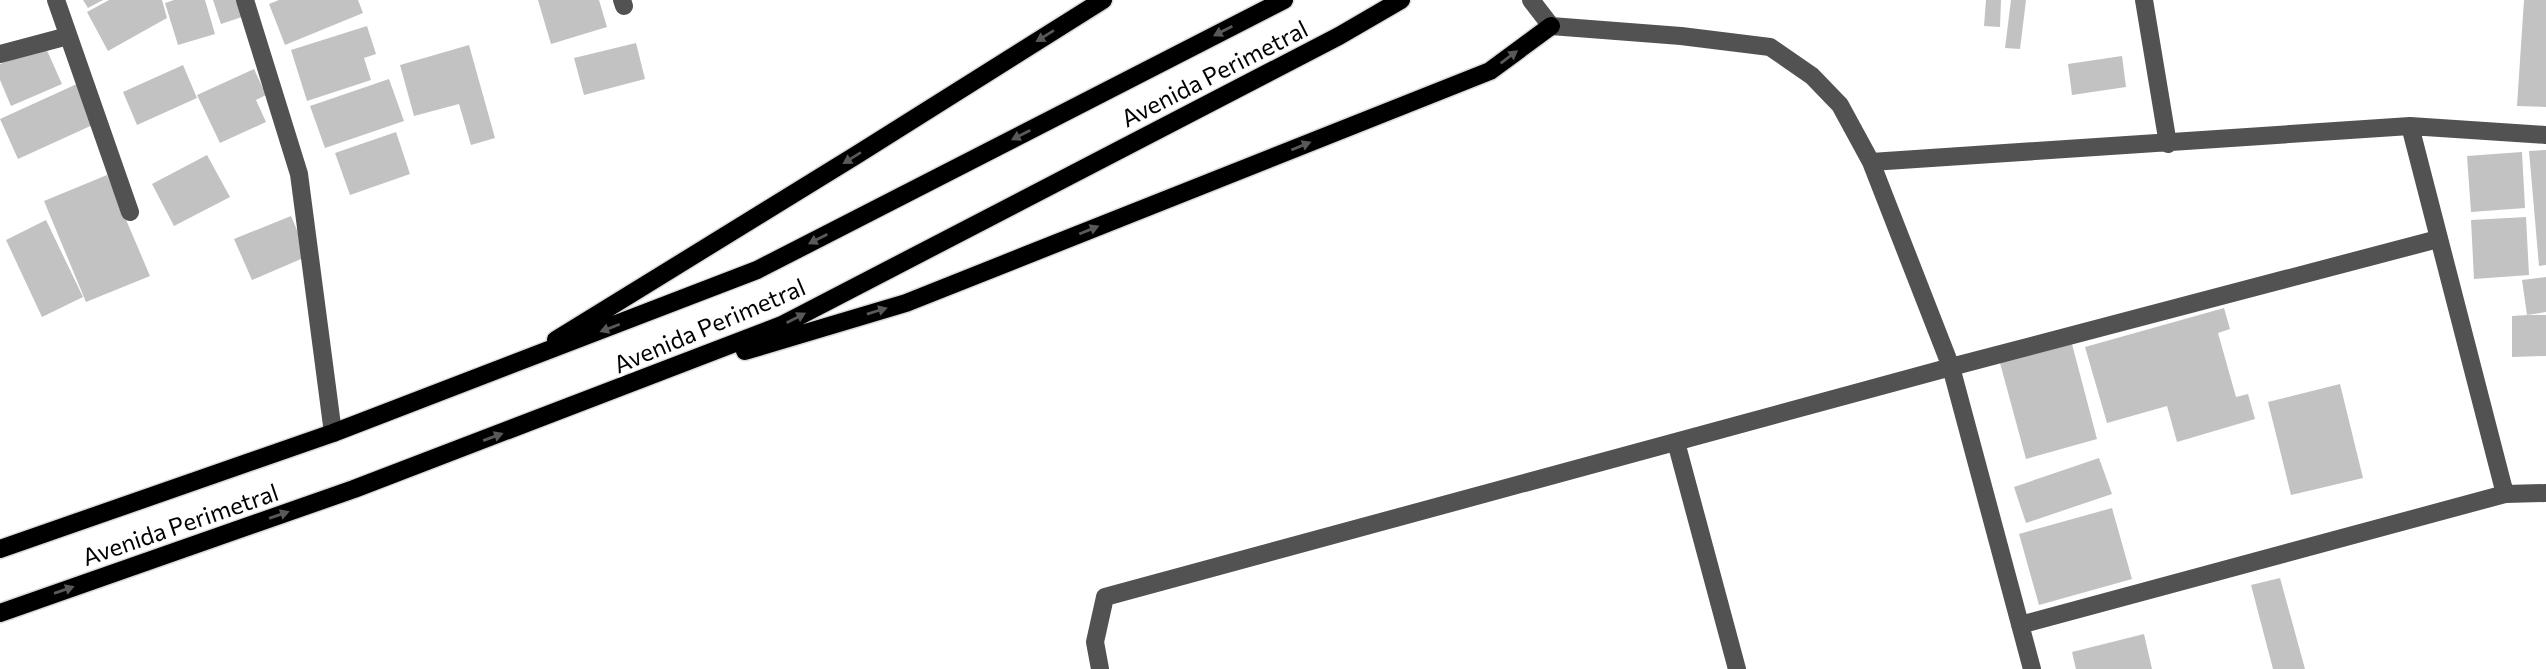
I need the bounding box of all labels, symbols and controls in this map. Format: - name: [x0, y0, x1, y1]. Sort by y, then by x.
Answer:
- street label: Avenida Perimetral: [1116, 13, 1312, 133]
- one-way arrow: [1213, 25, 1233, 37]
- one-way arrow: [1035, 30, 1054, 43]
- one-way arrow: [1500, 49, 1518, 64]
- one-way arrow: [1011, 129, 1031, 140]
- one-way arrow: [1291, 140, 1312, 151]
- one-way arrow: [843, 151, 862, 164]
- one-way arrow: [1079, 224, 1100, 235]
- one-way arrow: [808, 232, 828, 244]
- street label: Avenida Perimetral: [609, 272, 809, 378]
- one-way arrow: [867, 306, 888, 316]
- one-way arrow: [786, 312, 806, 323]
- one-way arrow: [599, 323, 620, 334]
- one-way arrow: [482, 432, 503, 443]
- street label: Avenida Perimetral: [78, 477, 282, 571]
- one-way arrow: [269, 509, 290, 520]
- one-way arrow: [54, 584, 75, 595]

